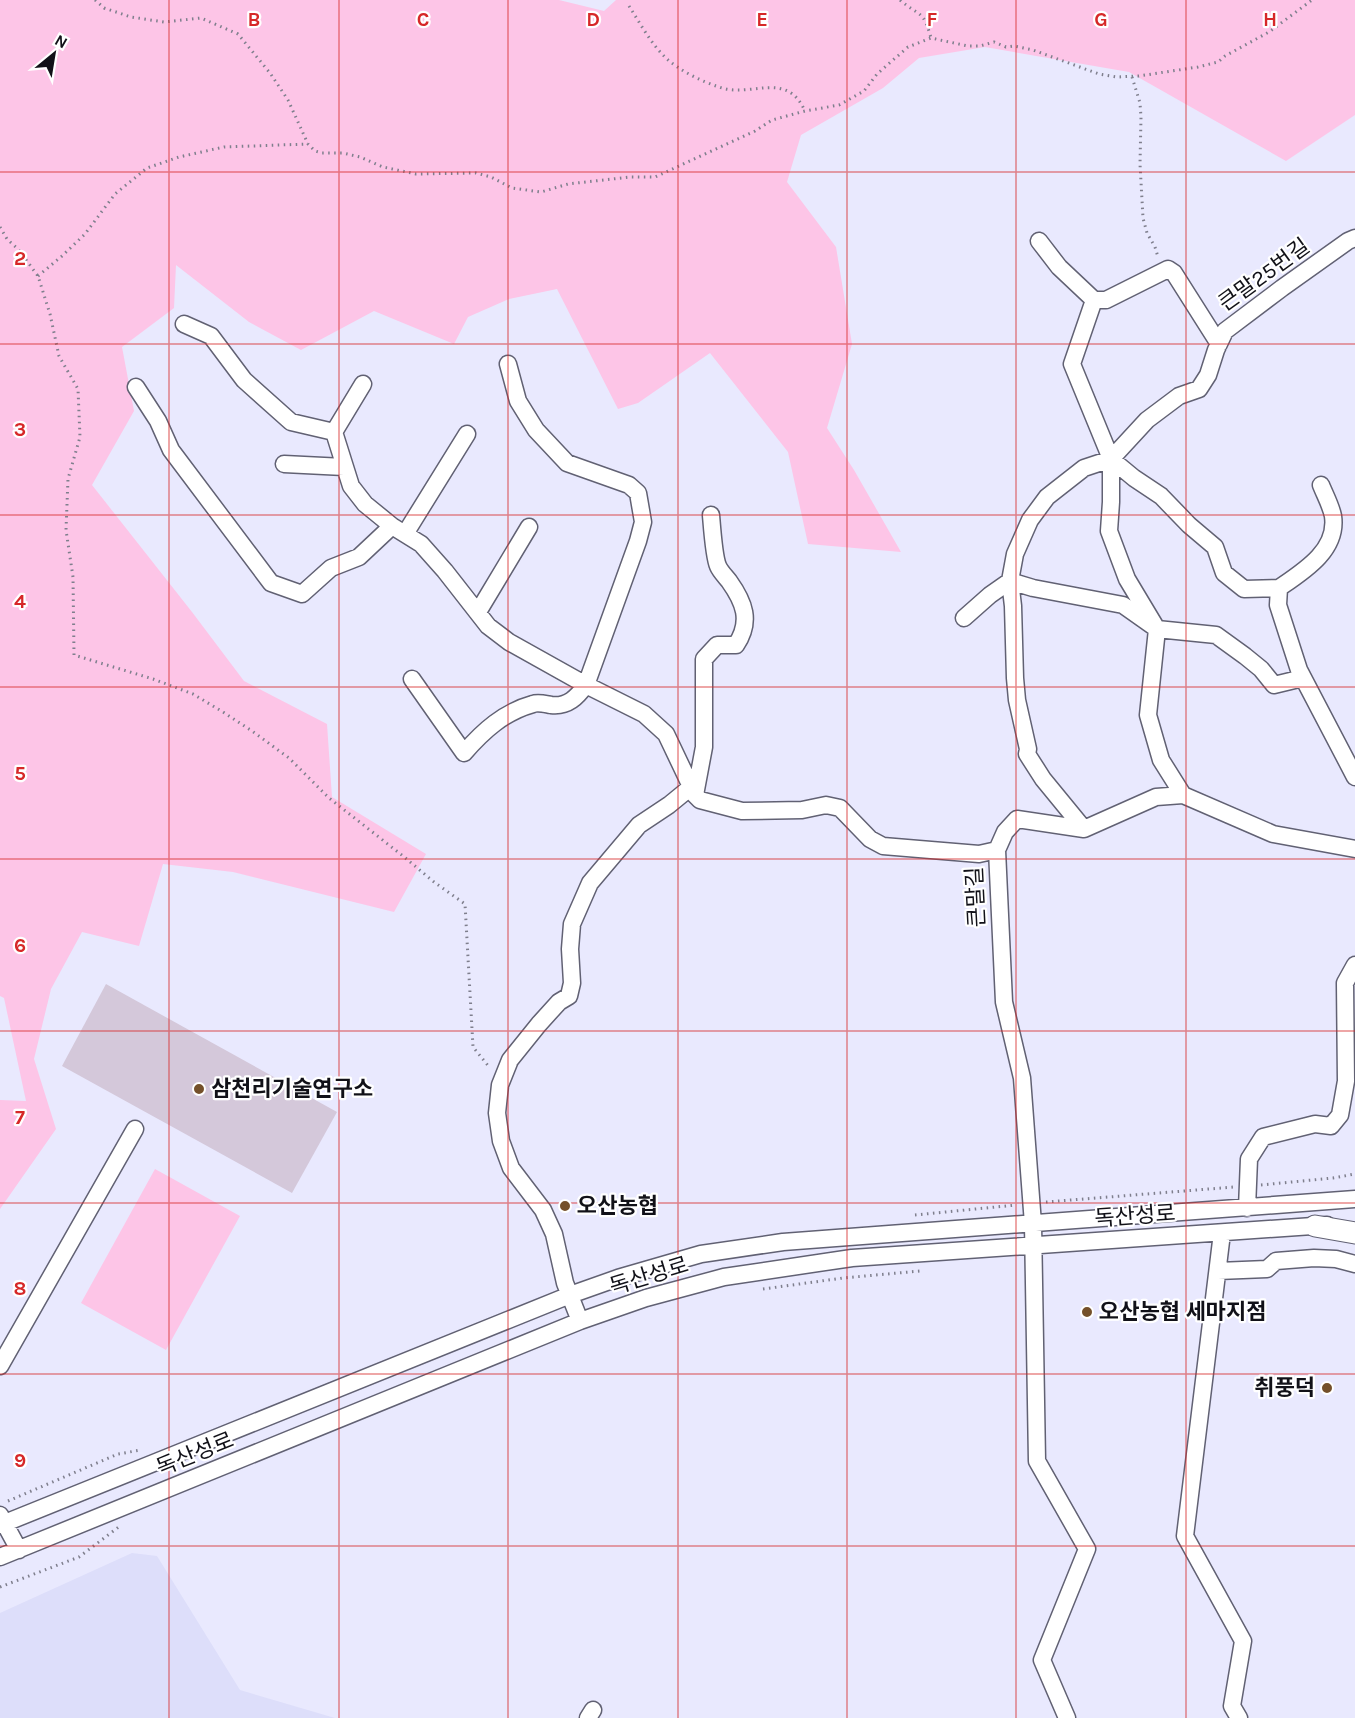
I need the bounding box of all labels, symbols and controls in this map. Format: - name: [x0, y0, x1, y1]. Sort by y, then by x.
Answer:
- text: B: [248, 8, 260, 31]
- text: C: [417, 8, 429, 31]
- text: D: [586, 8, 600, 31]
- text: E: [756, 8, 768, 31]
- text: F: [927, 8, 938, 31]
- text: G: [1094, 8, 1108, 31]
- text: H: [1263, 8, 1277, 31]
- north arrow: [24, 24, 84, 84]
- text: N: [52, 30, 71, 53]
- street label: 큰말25번길: [1213, 233, 1315, 317]
- text: 2: [14, 247, 26, 270]
- text: 3: [14, 418, 26, 441]
- text: 4: [14, 590, 26, 613]
- text: 5: [14, 762, 26, 785]
- street label: 큰말길: [961, 866, 991, 928]
- text: 6: [14, 934, 26, 957]
- place label: 삼천리기술연구소: [211, 1076, 373, 1102]
- marker: 삼천리기술연구소: [192, 1082, 206, 1096]
- text: 7: [15, 1106, 25, 1129]
- place label: 오산농협: [577, 1193, 658, 1219]
- marker: 오산농협: [558, 1199, 572, 1213]
- street label: 독산성로: [1094, 1200, 1176, 1232]
- street label: 독산성로: [606, 1252, 692, 1300]
- text: 8: [14, 1277, 26, 1300]
- place label: 오산농협 세마지점: [1099, 1299, 1267, 1325]
- marker: 오산농협 세마지점: [1080, 1305, 1094, 1319]
- place label: 취풍덕: [1254, 1375, 1315, 1401]
- marker: 취풍덕: [1320, 1381, 1334, 1395]
- street label: 독산성로: [153, 1427, 237, 1481]
- text: 9: [14, 1449, 26, 1472]

